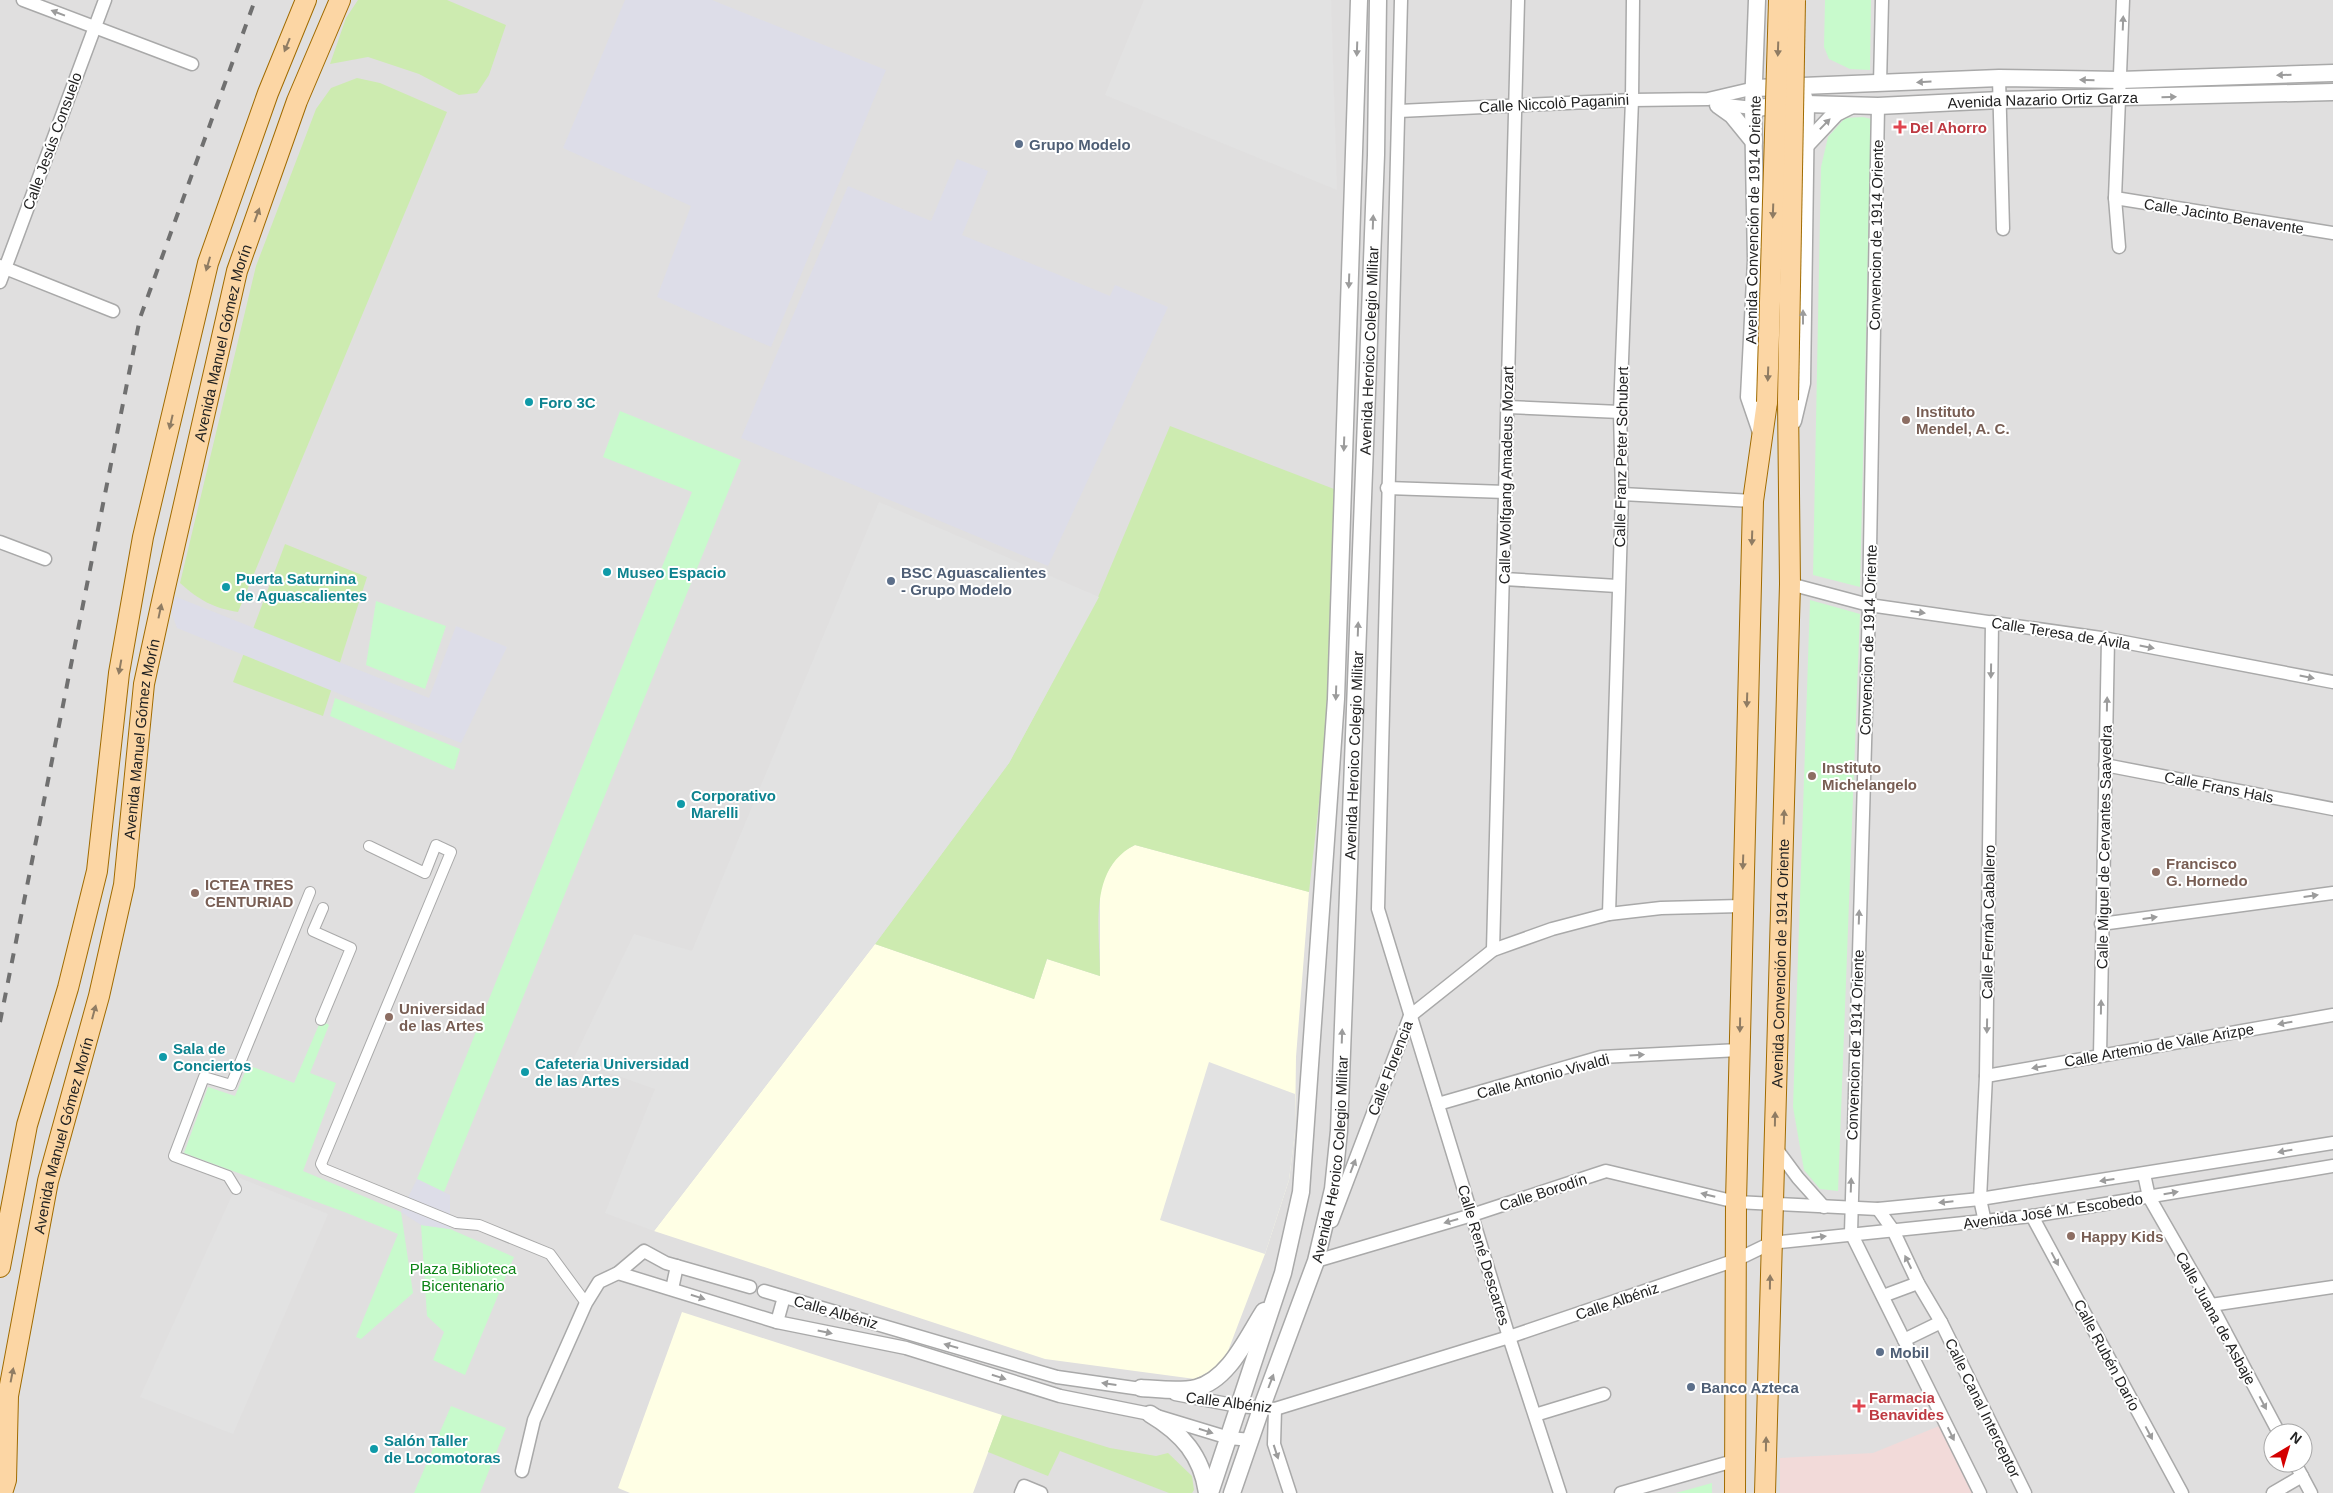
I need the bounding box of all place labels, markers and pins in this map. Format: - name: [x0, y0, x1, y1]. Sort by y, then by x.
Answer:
- place label: Del Ahorro: [1910, 119, 1987, 136]
- marker: Del Ahorro: [1894, 121, 1906, 133]
- place label: Grupo Modelo: [1029, 136, 1131, 153]
- marker: Grupo Modelo: [1013, 138, 1025, 150]
- place label: Foro 3C: [539, 394, 596, 411]
- marker: Foro 3C: [523, 396, 535, 408]
- place label: Instituto Mendel, A. C.: [1916, 403, 2010, 437]
- marker: Instituto Mendel, A. C.: [1900, 414, 1912, 426]
- place label: Museo Espacio: [617, 564, 726, 581]
- place label: BSC Aguascalientes - Grupo Modelo: [901, 564, 1046, 598]
- marker: Museo Espacio: [601, 566, 613, 578]
- place label: Puerta Saturnina de Aguascalientes: [236, 570, 367, 604]
- marker: BSC Aguascalientes - Grupo Modelo: [885, 575, 897, 587]
- marker: Puerta Saturnina de Aguascalientes: [220, 581, 232, 593]
- place label: Instituto Michelangelo: [1822, 759, 1917, 793]
- marker: Instituto Michelangelo: [1806, 770, 1818, 782]
- place label: Corporativo Marelli: [691, 787, 776, 821]
- marker: Corporativo Marelli: [675, 798, 687, 810]
- place label: Francisco G. Hornedo: [2166, 855, 2248, 889]
- marker: Francisco G. Hornedo: [2150, 866, 2162, 878]
- place label: ICTEA TRES CENTURIAD: [205, 876, 294, 910]
- marker: ICTEA TRES CENTURIAD: [189, 887, 201, 899]
- place label: Universidad de las Artes: [399, 1000, 485, 1034]
- marker: Universidad de las Artes: [383, 1011, 395, 1023]
- place label: Sala de Conciertos: [173, 1040, 251, 1074]
- marker: Sala de Conciertos: [157, 1051, 169, 1063]
- place label: Cafeteria Universidad de las Artes: [535, 1055, 689, 1089]
- marker: Cafeteria Universidad de las Artes: [519, 1066, 531, 1078]
- place label: Happy Kids: [2081, 1228, 2164, 1245]
- marker: Happy Kids: [2065, 1230, 2077, 1242]
- place label: Mobil: [1890, 1344, 1929, 1361]
- marker: Mobil: [1874, 1346, 1886, 1358]
- place label: Banco Azteca: [1701, 1379, 1799, 1396]
- marker: Banco Azteca: [1685, 1381, 1697, 1393]
- place label: Farmacia Benavides: [1869, 1389, 1944, 1423]
- marker: Farmacia Benavides: [1853, 1400, 1865, 1412]
- place label: Salón Taller de Locomotoras: [384, 1432, 501, 1466]
- marker: Salón Taller de Locomotoras: [368, 1443, 380, 1455]

